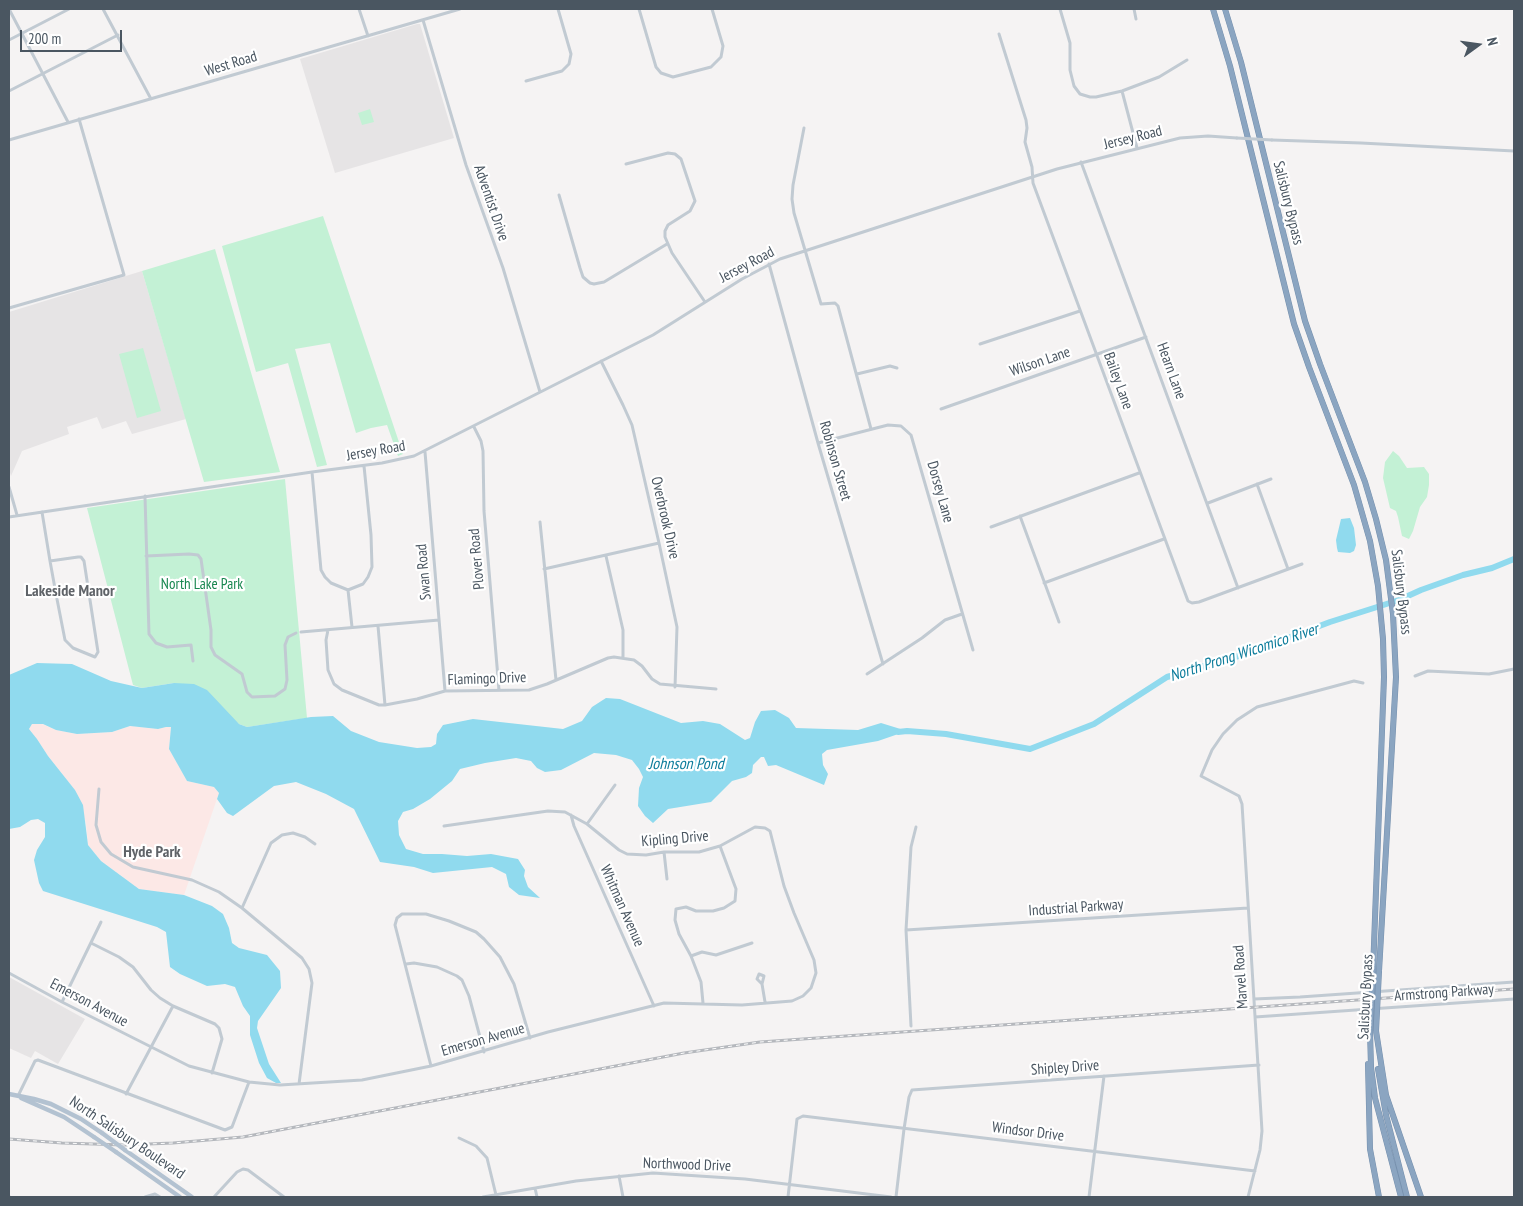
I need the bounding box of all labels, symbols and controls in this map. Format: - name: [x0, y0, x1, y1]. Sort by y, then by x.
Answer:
- scale bar: [22, 20, 125, 52]
- north arrow: [1453, 20, 1503, 70]
- text: 200 m: [28, 29, 61, 48]
- text: N: [1483, 36, 1502, 47]
- street label: West Road: [203, 48, 259, 80]
- street label: Jersey Road: [1102, 122, 1164, 154]
- street label: Salisbury Bypass: [1269, 159, 1307, 247]
- street label: Adventist Drive: [470, 163, 512, 243]
- street label: Jersey Road: [717, 243, 777, 287]
- street label: Hearn Lane: [1152, 340, 1190, 402]
- street label: Wilson Lane: [1007, 343, 1073, 381]
- street label: Bailey Lane: [1099, 350, 1137, 412]
- street label: Robinson Street: [815, 419, 855, 503]
- street label: Jersey Road: [345, 437, 407, 465]
- street label: Dorsey Lane: [923, 459, 957, 525]
- street label: Overbrook Drive: [647, 475, 683, 561]
- street label: Plover Road: [465, 528, 489, 590]
- street label: Swan Road: [413, 543, 435, 601]
- street label: Salisbury Bypass: [1387, 548, 1415, 636]
- park label: North Lake Park: [161, 576, 243, 594]
- district label: Lakeside Manor: [25, 581, 115, 601]
- water label: North Prong Wicomico River: [1167, 620, 1321, 686]
- street label: Flamingo Drive: [447, 669, 527, 689]
- water label: Johnson Pond: [648, 754, 724, 774]
- street label: Kipling Drive: [641, 827, 709, 851]
- district label: Hyde Park: [123, 842, 181, 862]
- street label: Whitman Avenue: [596, 862, 648, 950]
- street label: Industrial Parkway: [1028, 896, 1124, 920]
- street label: Marvel Road: [1230, 944, 1252, 1010]
- street label: Salisbury Bypass: [1355, 954, 1377, 1040]
- street label: Emerson Avenue: [47, 975, 131, 1031]
- street label: Armstrong Parkway: [1394, 981, 1494, 1005]
- street label: Emerson Avenue: [439, 1020, 527, 1060]
- street label: Shipley Drive: [1030, 1057, 1100, 1079]
- street label: North Salisbury Boulevard: [66, 1093, 188, 1183]
- street label: Windsor Drive: [991, 1119, 1065, 1145]
- street label: Northwood Drive: [643, 1154, 731, 1176]

